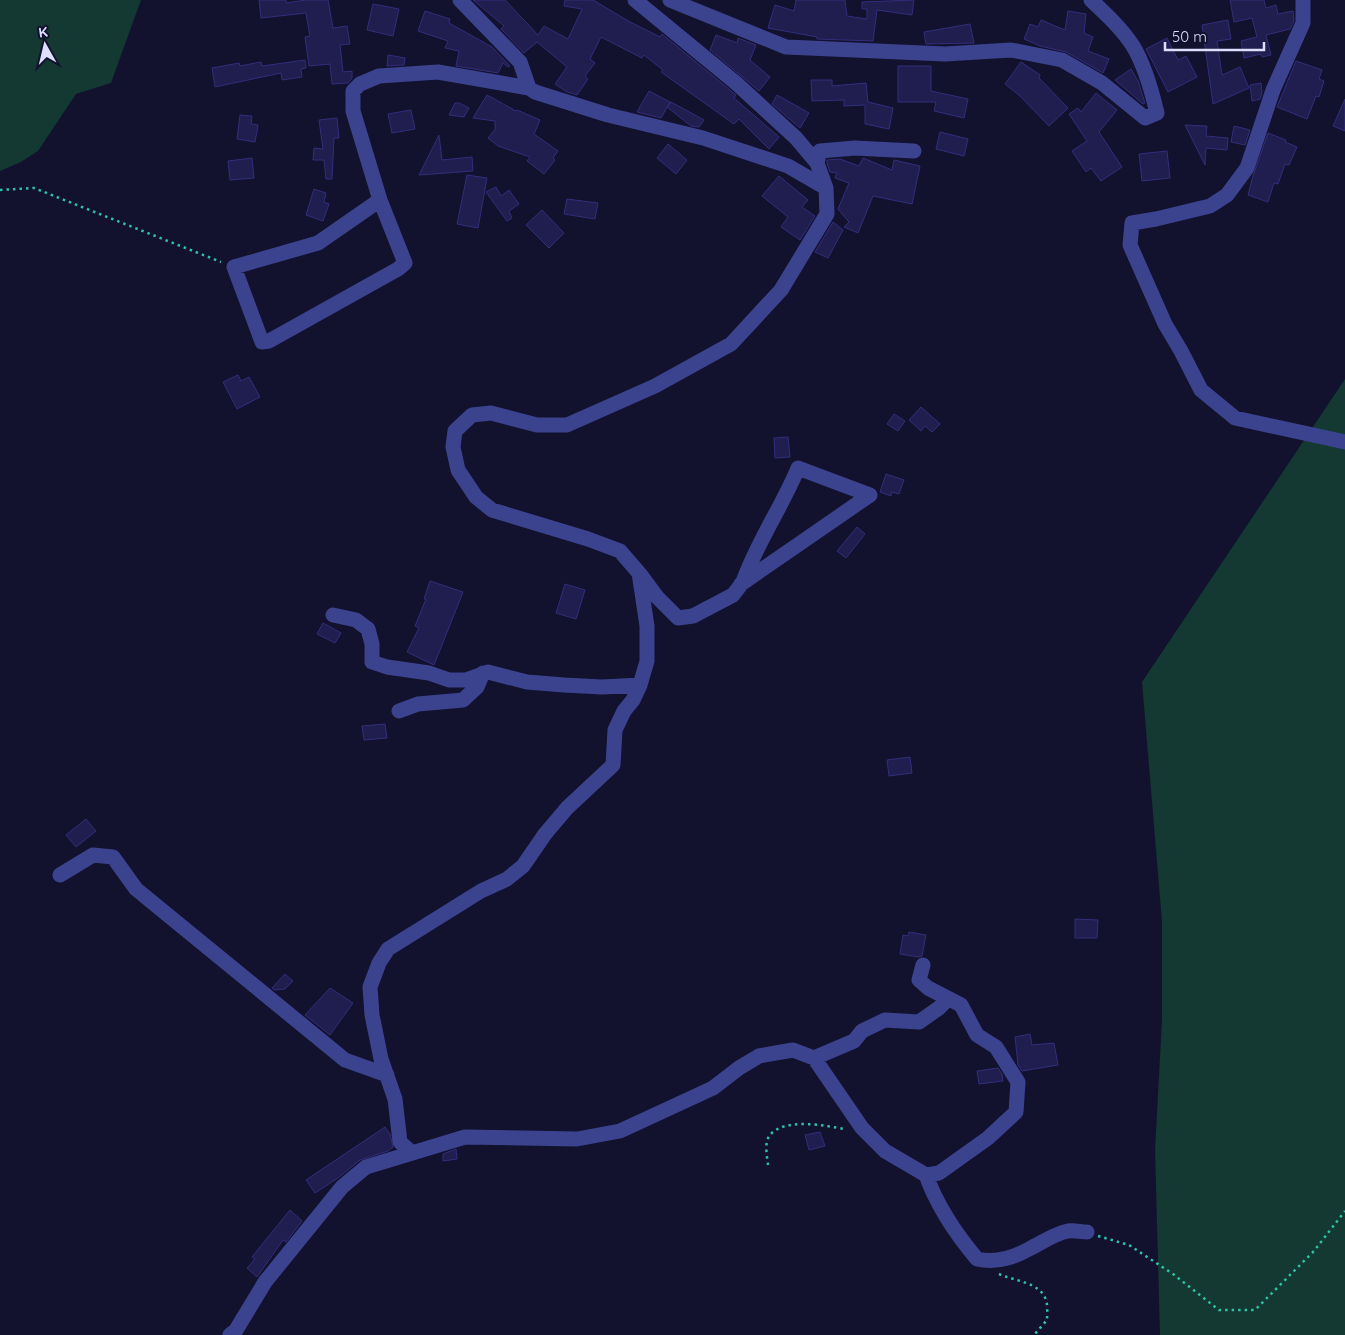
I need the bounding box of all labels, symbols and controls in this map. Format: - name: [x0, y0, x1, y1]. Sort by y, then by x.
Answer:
- north arrow: [20, 20, 70, 70]
- scale bar: [1165, 20, 1264, 52]
- text: K: [37, 23, 49, 42]
- text: 50 m: [1172, 27, 1207, 46]

